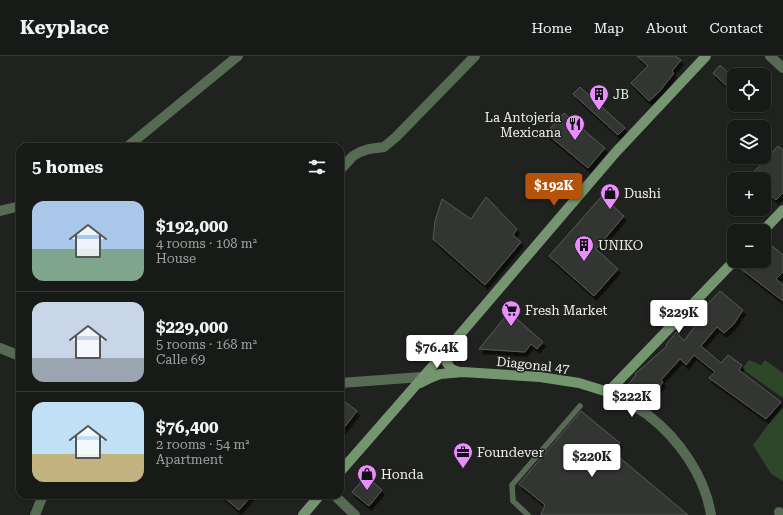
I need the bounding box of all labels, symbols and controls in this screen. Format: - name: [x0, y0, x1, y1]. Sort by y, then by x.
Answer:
- text: Keyplace: [20, 16, 109, 39]
- text: Home: [531, 20, 572, 36]
- text: Map: [594, 20, 624, 36]
- text: About: [646, 20, 688, 36]
- text: Contact: [710, 20, 763, 36]
- map controls: [727, 68, 771, 268]
- button: locate: [727, 68, 771, 112]
- building icon: JB: [588, 83, 610, 111]
- place label: JB: [613, 87, 629, 102]
- place label: La Antojería Mexicana: [485, 110, 561, 140]
- restaurant icon: La Antojería Mexicana: [564, 113, 586, 141]
- button: layers: [727, 120, 771, 164]
- icon: filters: [306, 156, 328, 178]
- text: 5 homes: [32, 157, 103, 177]
- button: +: [727, 172, 771, 216]
- pin: $192K: [526, 173, 582, 207]
- text: $192K: [534, 178, 574, 193]
- shop icon: Dushi: [599, 182, 621, 210]
- place label: Dushi: [624, 186, 661, 201]
- text: $192,000: [156, 216, 228, 236]
- icon: home: [64, 217, 112, 265]
- button: −: [727, 224, 771, 268]
- building icon: UNIKO: [573, 234, 595, 262]
- text: 4 rooms · 108 m²: [156, 236, 257, 251]
- place label: UNIKO: [598, 238, 643, 253]
- text: House: [156, 251, 196, 266]
- supermarket icon: Fresh Market: [500, 299, 522, 327]
- pin: $229K: [651, 300, 707, 334]
- place label: Fresh Market: [525, 303, 608, 318]
- text: $229K: [659, 305, 699, 320]
- text: $229,000: [156, 317, 228, 337]
- icon: home: [64, 318, 112, 366]
- pin: $76.4K: [404, 335, 470, 369]
- text: 5 rooms · 168 m²: [156, 337, 257, 352]
- text: $76.4K: [415, 340, 459, 355]
- text: Calle 69: [156, 352, 205, 367]
- street label: Diagonal 47: [496, 354, 570, 376]
- pin: $222K: [604, 384, 660, 418]
- text: $222K: [612, 389, 652, 404]
- text: $76,400: [156, 417, 219, 437]
- icon: home: [64, 418, 112, 466]
- text: 2 rooms · 54 m²: [156, 437, 250, 452]
- office icon: Foundever: [452, 441, 474, 469]
- pin: $220K: [564, 444, 620, 478]
- place label: Foundever: [477, 445, 544, 460]
- text: $220K: [572, 449, 612, 464]
- text: Apartment: [156, 452, 223, 467]
- shop icon: Honda: [356, 463, 378, 491]
- place label: Honda: [381, 467, 423, 482]

